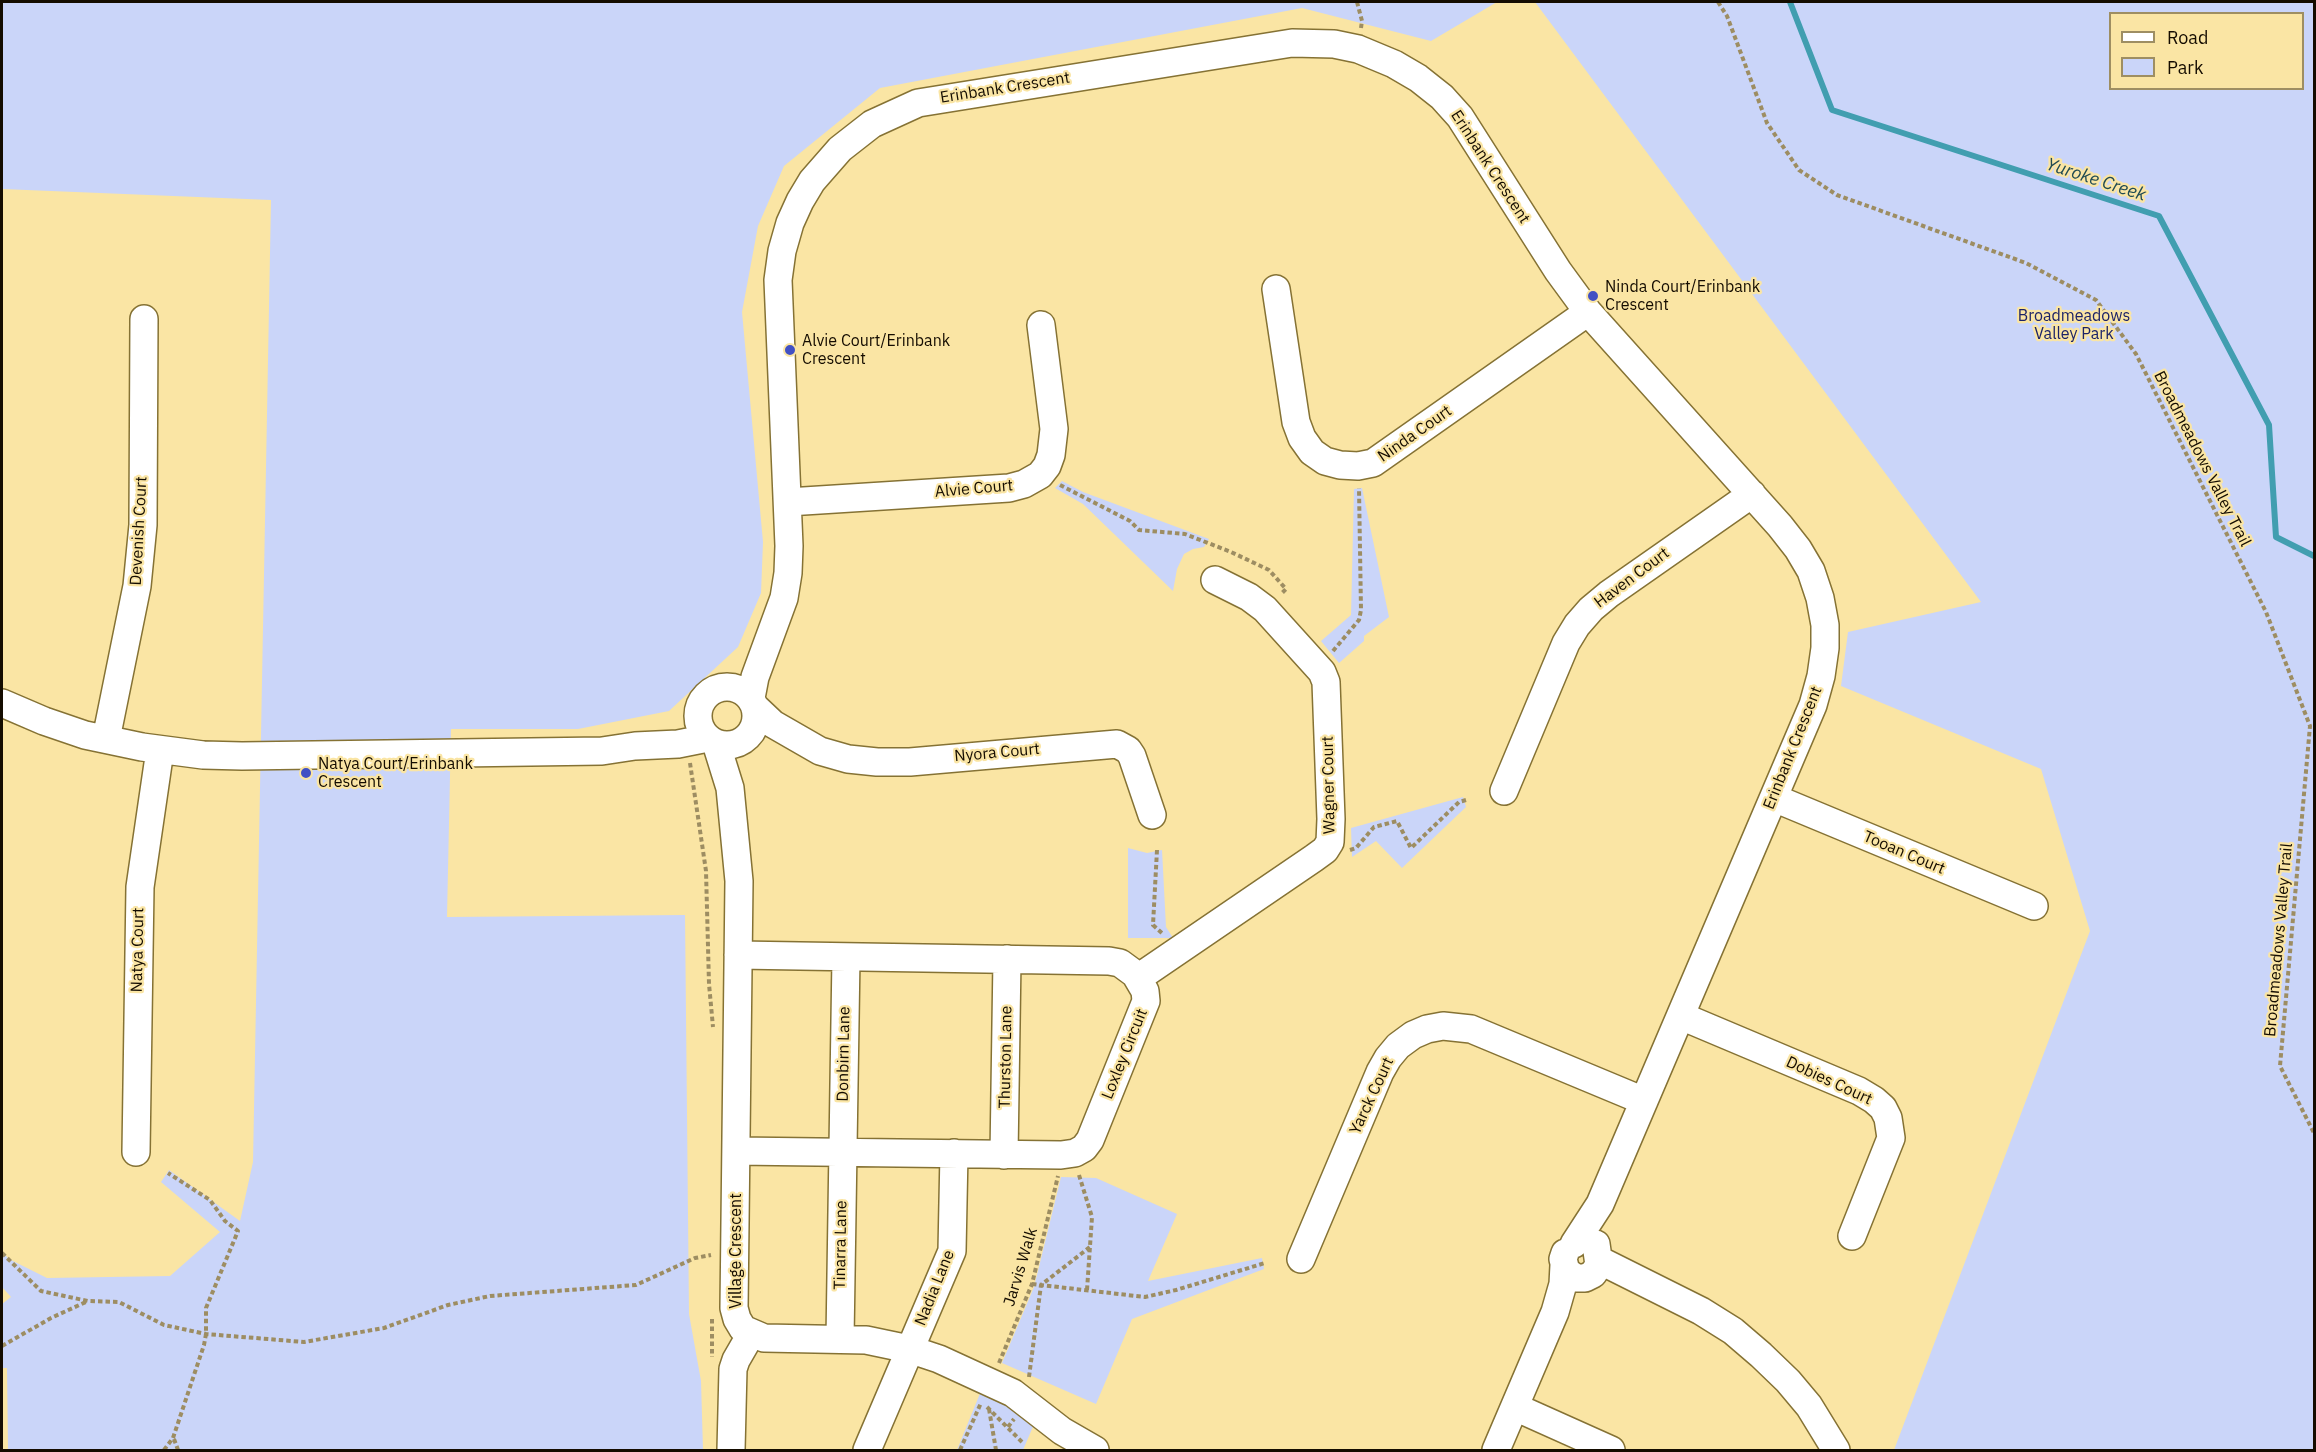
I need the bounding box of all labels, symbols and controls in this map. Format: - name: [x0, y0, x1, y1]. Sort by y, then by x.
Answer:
- legend: [2109, 12, 2304, 90]
- text: Road: [2167, 26, 2208, 49]
- text: Park: [2167, 56, 2203, 79]
- street label: Erinbank Crescent: [939, 68, 1071, 108]
- street label: Erinbank Crescent: [1446, 107, 1534, 227]
- water label: Yuroke Creek: [2043, 154, 2149, 206]
- place label: Ninda Court/Erinbank Crescent: [1605, 277, 1760, 315]
- marker: Ninda Court/Erinbank Crescent: [1586, 289, 1600, 303]
- park label: Broadmeadows Valley Park: [2018, 306, 2130, 344]
- place label: Alvie Court/Erinbank Crescent: [802, 331, 950, 369]
- marker: Alvie Court/Erinbank Crescent: [783, 343, 797, 357]
- street label: Broadmeadows Valley Trail: [2149, 368, 2255, 550]
- street label: Ninda Court: [1374, 402, 1456, 466]
- street label: Devenish Court: [127, 476, 151, 586]
- street label: Alvie Court: [934, 476, 1014, 502]
- street label: Haven Court: [1591, 544, 1673, 612]
- street label: Erinbank Crescent: [1760, 684, 1826, 812]
- street label: Wagner Court: [1319, 736, 1339, 834]
- street label: Nyora Court: [953, 740, 1041, 766]
- place label: Natya Court/Erinbank Crescent: [318, 754, 473, 792]
- marker: Natya Court/Erinbank Crescent: [299, 766, 313, 780]
- street label: Tooan Court: [1860, 827, 1948, 879]
- street label: Broadmeadows Valley Trail: [2261, 842, 2297, 1038]
- street label: Natya Court: [128, 907, 148, 993]
- street label: Donbirn Lane: [834, 1006, 854, 1102]
- street label: Thurston Lane: [996, 1006, 1016, 1108]
- street label: Loxley Circuit: [1098, 1006, 1152, 1102]
- street label: Dobies Court: [1783, 1053, 1875, 1109]
- street label: Yarck Court: [1346, 1054, 1398, 1138]
- street label: Village Crescent: [726, 1193, 746, 1309]
- street label: Tinarra Lane: [831, 1200, 851, 1290]
- street label: Jarvis Walk: [1000, 1225, 1042, 1309]
- street label: Nadia Lane: [911, 1247, 959, 1329]

